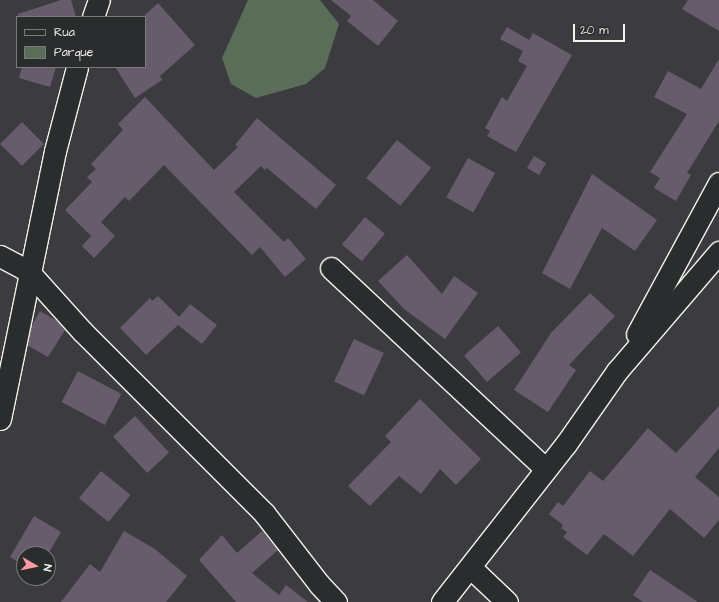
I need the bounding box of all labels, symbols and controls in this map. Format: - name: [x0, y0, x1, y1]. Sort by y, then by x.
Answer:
- legend: [16, 16, 146, 68]
- scale bar: [575, 16, 627, 42]
- text: 20 m: [580, 22, 609, 39]
- text: Rua: [54, 24, 75, 41]
- text: Parque: [54, 44, 93, 61]
- north arrow: [16, 546, 56, 586]
- text: N: [39, 563, 55, 572]

